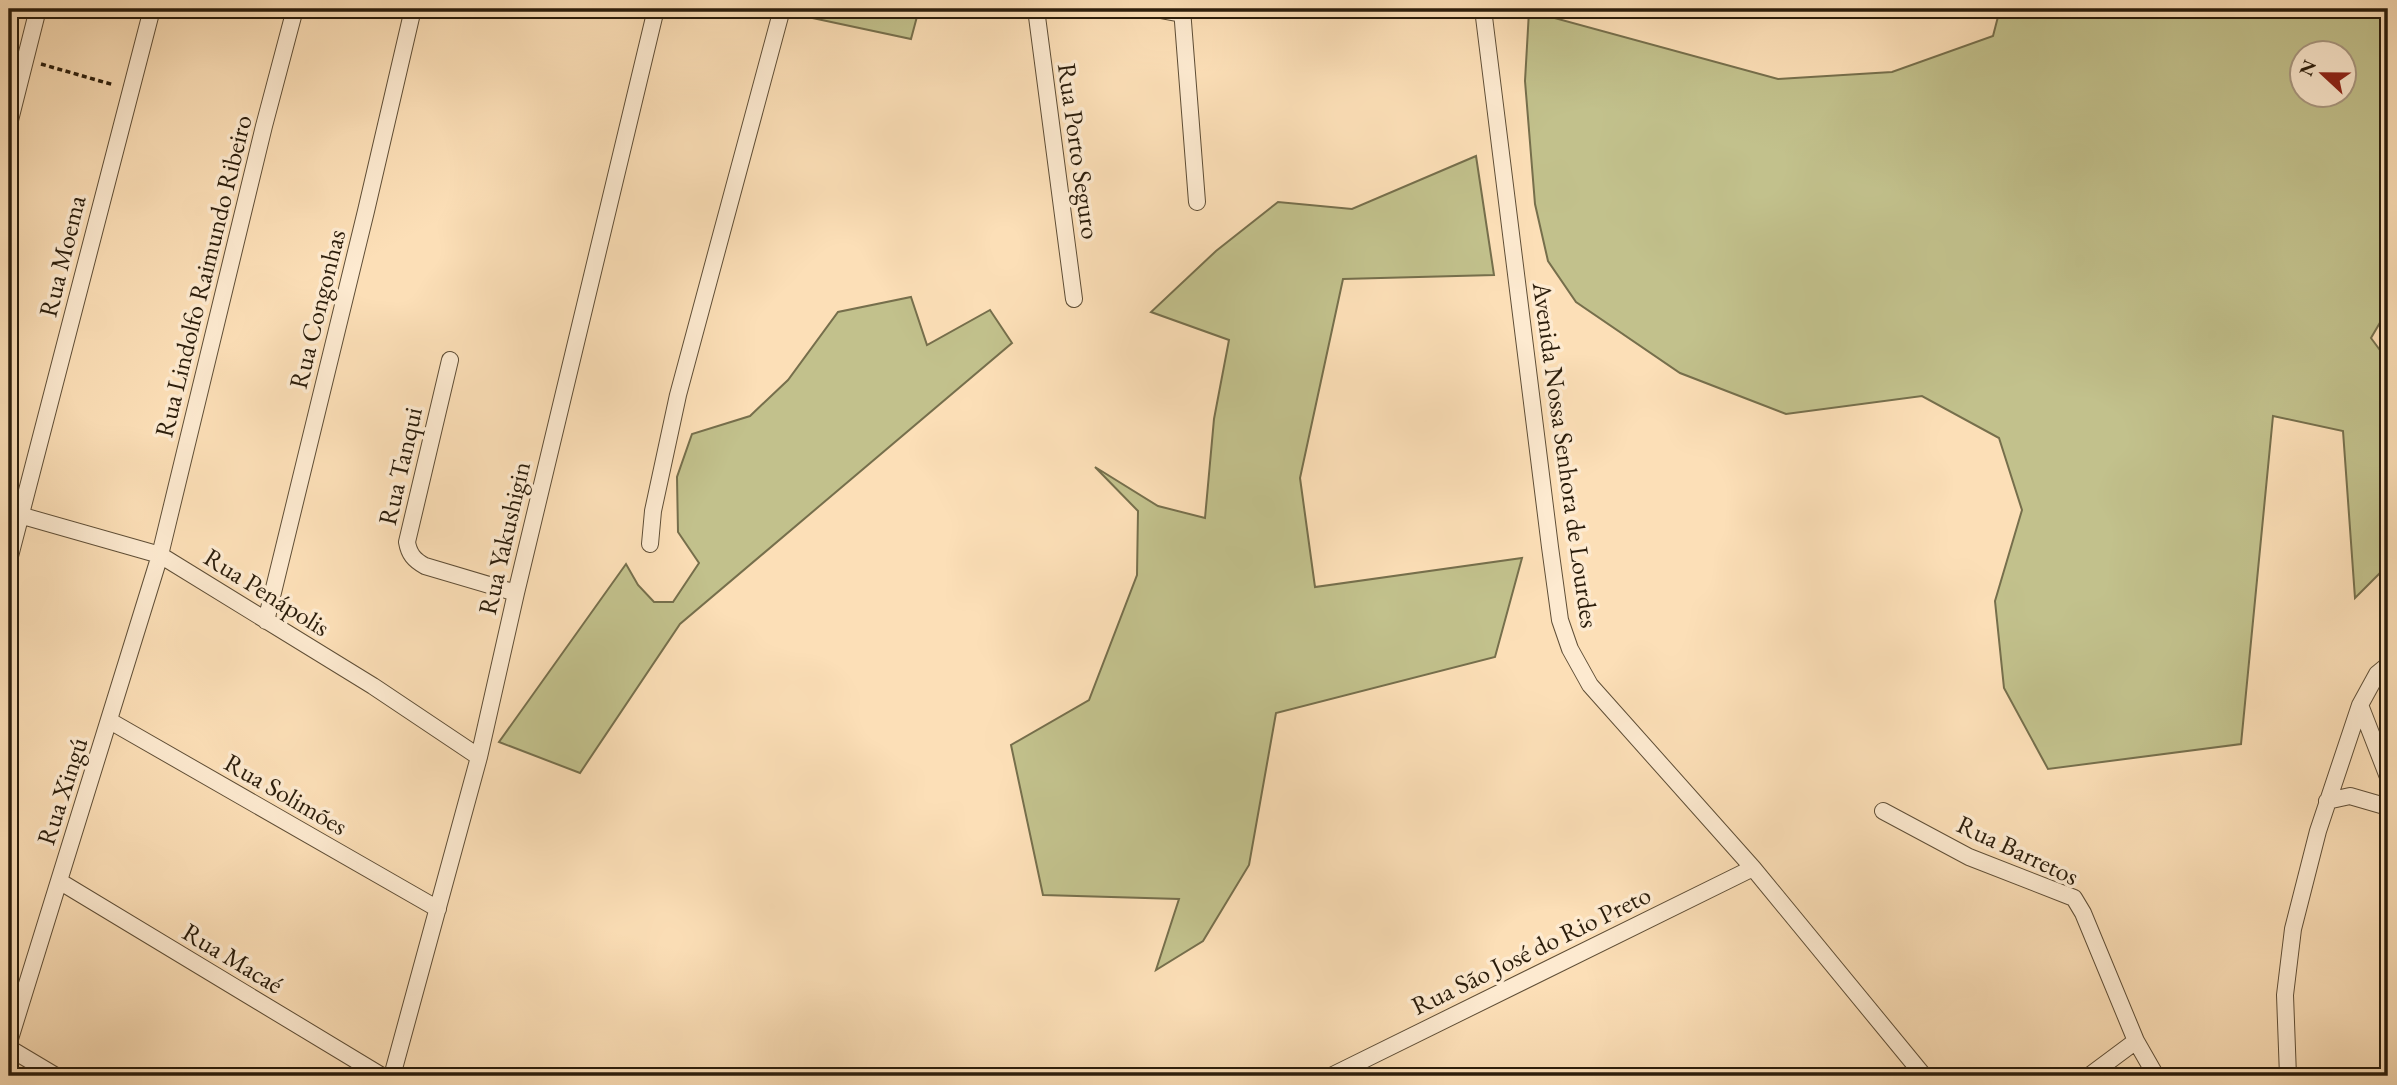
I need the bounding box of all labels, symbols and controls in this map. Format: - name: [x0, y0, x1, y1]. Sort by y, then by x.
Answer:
- north arrow: [2288, 38, 2358, 108]
- text: N: [2293, 55, 2322, 80]
- street label: Rua Porto Seguro: [1050, 61, 1108, 241]
- street label: Rua Lindolfo Raimundo Ribeiro: [146, 111, 260, 441]
- street label: Rua Moema: [30, 191, 94, 320]
- street label: Rua Congonhas: [281, 226, 353, 392]
- street label: Avenida Nossa Senhora de Lourdes: [1525, 279, 1607, 630]
- street label: Rua Tanqui: [370, 404, 430, 528]
- street label: Rua Yakushigin: [470, 458, 538, 618]
- street label: Rua Penápolis: [198, 540, 336, 644]
- street label: Rua Xingú: [29, 733, 95, 849]
- street label: Rua Solimões: [218, 745, 354, 843]
- street label: Rua Barretos: [1952, 807, 2084, 893]
- street label: Rua São José do Rio Preto: [1406, 877, 1656, 1023]
- street label: Rua Macaé: [176, 915, 290, 1001]

